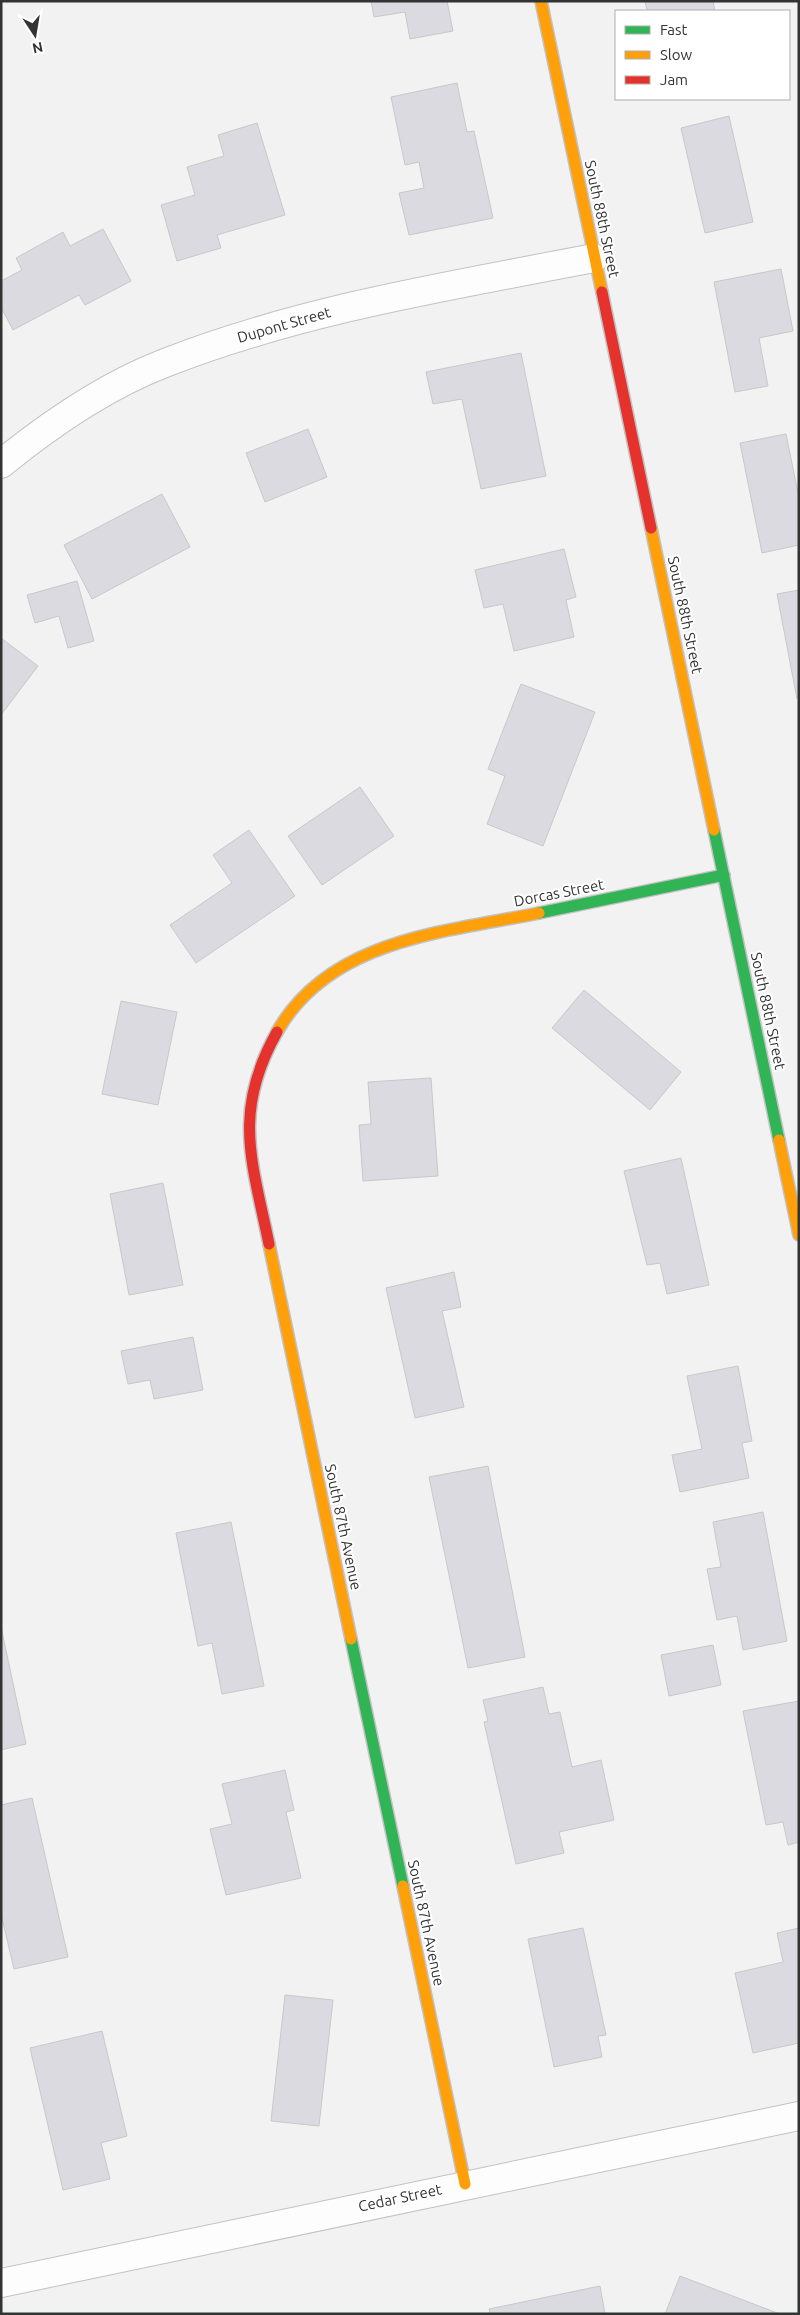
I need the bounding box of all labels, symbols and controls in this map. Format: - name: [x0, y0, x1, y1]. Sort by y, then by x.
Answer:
- north arrow: [10, 10, 60, 60]
- legend: [615, 10, 790, 100]
- text: Fast: [660, 21, 688, 38]
- text: N: [31, 39, 44, 57]
- text: Slow: [660, 46, 693, 63]
- text: Jam: [660, 71, 688, 88]
- street label: South 88th Street: [582, 159, 623, 279]
- street label: Dupont Street: [235, 303, 333, 346]
- street label: South 88th Street: [665, 555, 706, 675]
- street label: Dorcas Street: [512, 875, 606, 910]
- street label: South 88th Street: [748, 951, 789, 1071]
- street label: South 87th Avenue: [322, 1462, 365, 1591]
- street label: South 87th Avenue: [405, 1858, 448, 1987]
- street label: Cedar Street: [357, 2180, 443, 2215]

